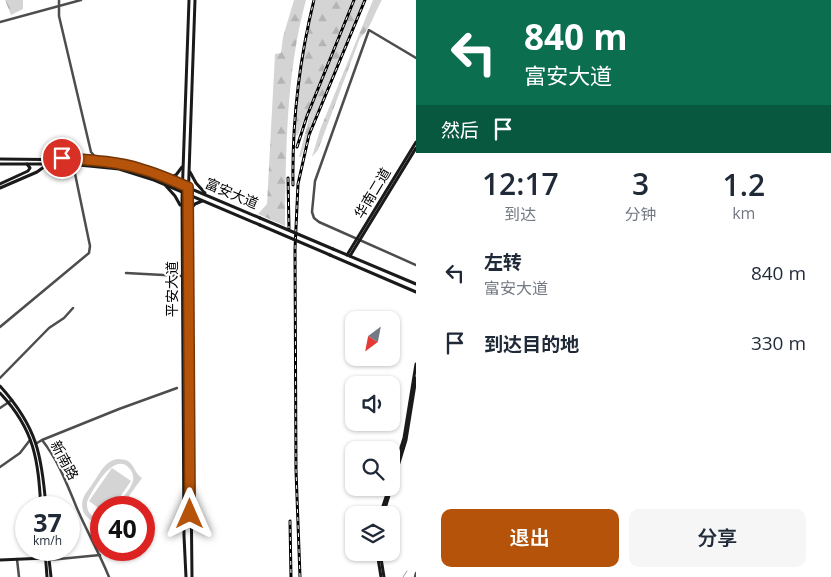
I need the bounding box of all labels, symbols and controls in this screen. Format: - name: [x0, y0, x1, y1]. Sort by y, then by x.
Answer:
- text: 840 m: [524, 13, 628, 60]
- icon: left: [441, 20, 506, 85]
- text: 富安大道: [524, 60, 612, 90]
- icon: arrive: [489, 115, 517, 143]
- text: 然后: [441, 117, 479, 143]
- pin: [41, 137, 83, 179]
- icon: arrive: [48, 144, 76, 172]
- text: 12:17: [482, 163, 559, 204]
- text: 3: [632, 163, 649, 204]
- street label: 华南二道: [349, 164, 395, 222]
- text: 1.2: [723, 164, 765, 205]
- street label: 富安大道: [203, 173, 261, 213]
- text: km: [732, 202, 755, 224]
- text: 到达: [504, 203, 536, 225]
- text: 分钟: [625, 203, 657, 225]
- text: 左转: [484, 249, 522, 275]
- icon: left: [441, 259, 469, 287]
- text: 840 m: [751, 260, 806, 286]
- street label: 平安大道: [162, 261, 181, 317]
- text: 富安大道: [484, 277, 548, 299]
- north arrow: [345, 311, 400, 366]
- map controls: [345, 311, 400, 561]
- icon: arrive: [441, 329, 469, 357]
- text: 330 m: [751, 330, 806, 356]
- text: 到达目的地: [484, 331, 579, 357]
- button: sound: [345, 376, 400, 431]
- street label: 新南路: [47, 437, 83, 483]
- button: search: [345, 441, 400, 496]
- position arrow: [163, 487, 215, 539]
- speed limit sign: 40: [90, 496, 155, 561]
- text: 37: [33, 505, 62, 539]
- button: layers: [345, 506, 400, 561]
- button: 退出: [441, 509, 619, 567]
- button: 分享: [629, 509, 806, 567]
- text: km/h: [33, 532, 62, 549]

